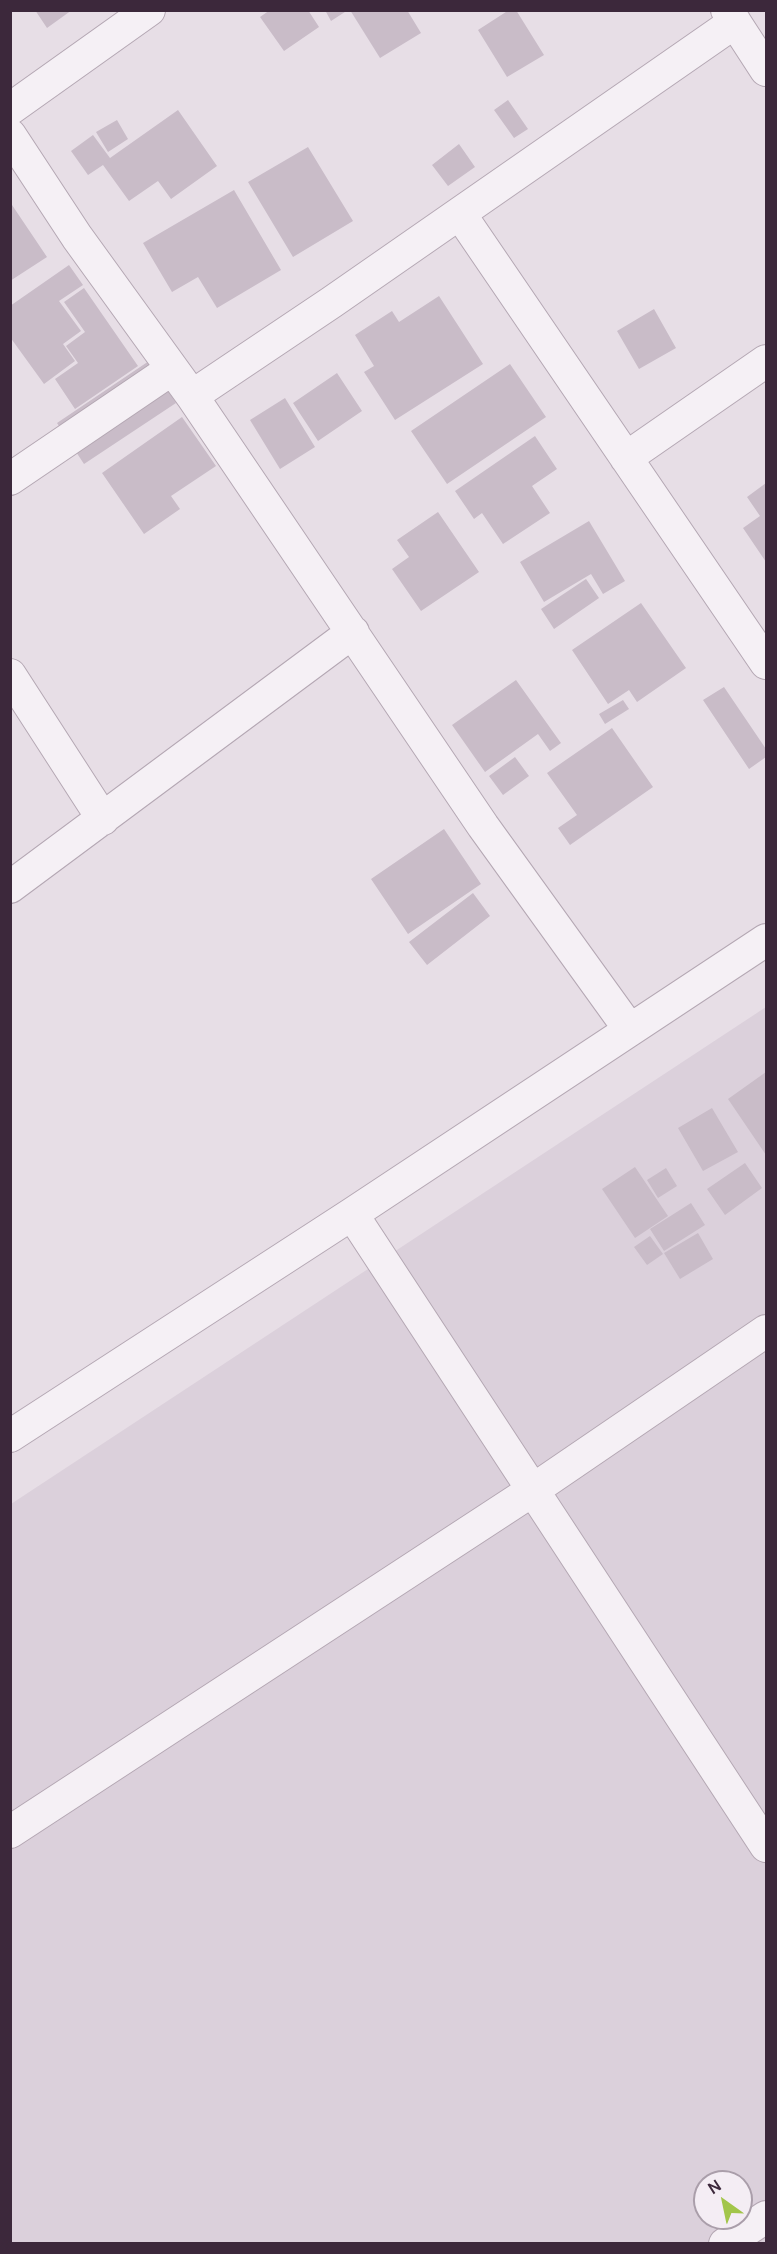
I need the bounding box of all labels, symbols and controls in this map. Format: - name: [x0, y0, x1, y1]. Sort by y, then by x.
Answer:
- north arrow: [693, 2170, 753, 2230]
- text: N: [703, 2174, 725, 2199]

